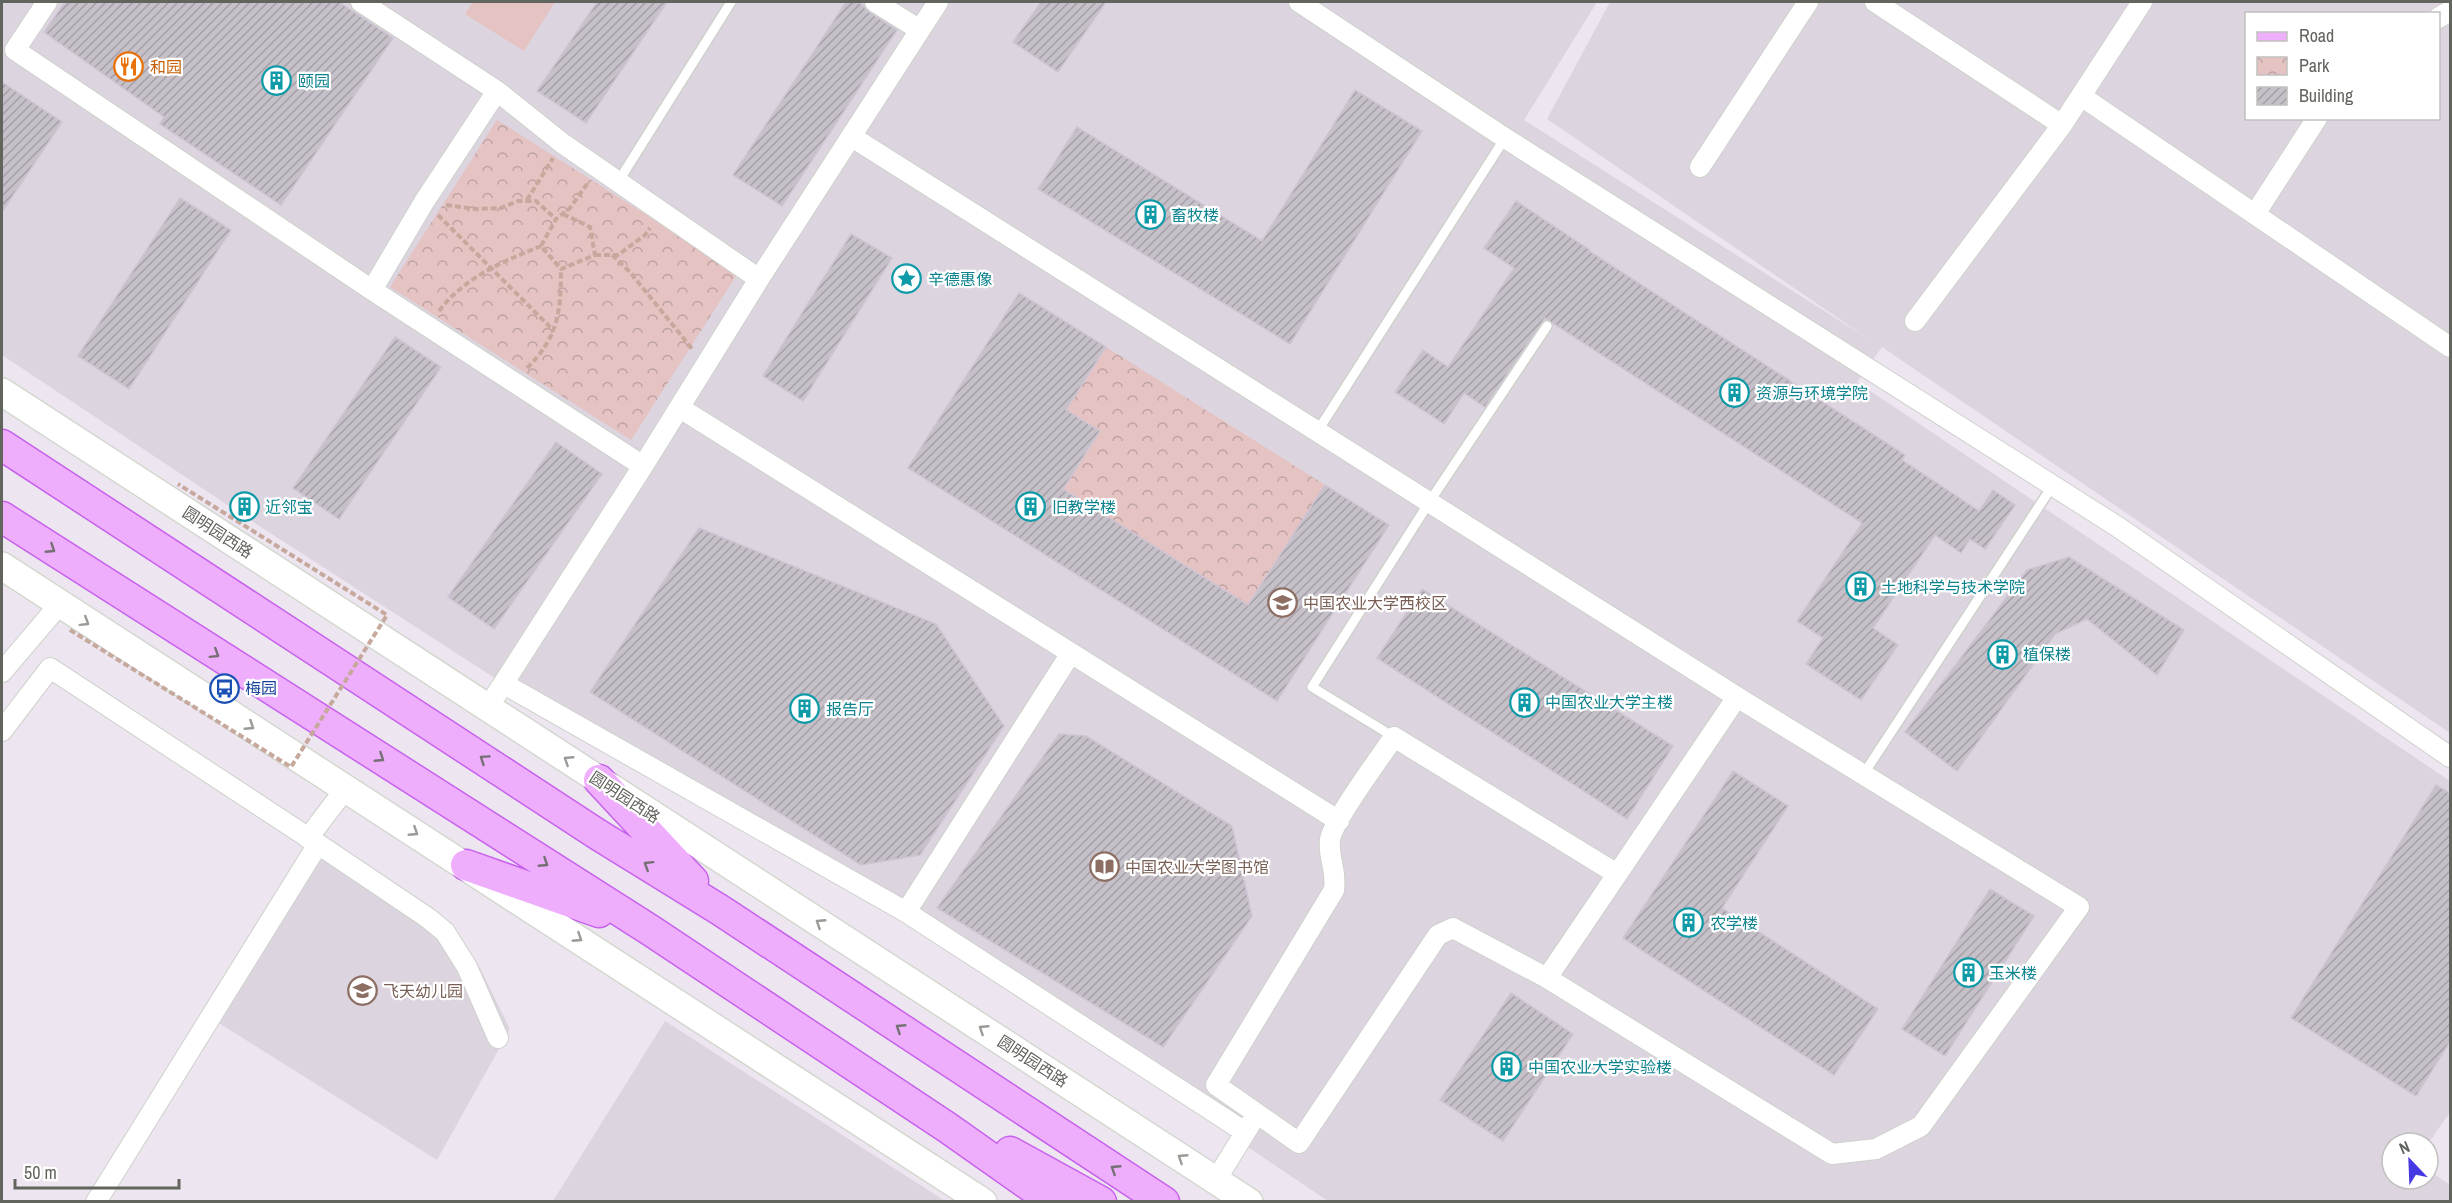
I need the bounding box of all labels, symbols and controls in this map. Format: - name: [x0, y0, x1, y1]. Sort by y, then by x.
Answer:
- legend: [2245, 12, 2440, 120]
- text: Road: [2299, 23, 2334, 48]
- restaurant icon: 和园: [113, 51, 145, 83]
- text: Park: [2299, 53, 2330, 78]
- place label: 和园: [150, 56, 182, 78]
- building icon: 颐园: [261, 65, 293, 97]
- place label: 颐园: [298, 70, 330, 92]
- text: Building: [2299, 83, 2354, 108]
- building icon: 畜牧楼: [1134, 199, 1166, 231]
- place label: 畜牧楼: [1171, 204, 1219, 226]
- place icon: 辛德惠像: [891, 263, 923, 295]
- place label: 辛德惠像: [928, 268, 992, 290]
- building icon: 资源与环境学院: [1719, 377, 1751, 409]
- place label: 资源与环境学院: [1756, 382, 1868, 404]
- building icon: 近邻宝: [228, 491, 260, 523]
- building icon: 旧教学楼: [1015, 491, 1047, 523]
- place label: 近邻宝: [265, 496, 313, 518]
- place label: 旧教学楼: [1052, 496, 1116, 518]
- street label: 圆明园西路: [178, 501, 258, 563]
- one-way arrow: [45, 541, 55, 553]
- building icon: 土地科学与技术学院: [1844, 571, 1876, 603]
- place label: 土地科学与技术学院: [1881, 576, 2025, 598]
- school or university icon: 中国农业大学西校区: [1266, 587, 1298, 619]
- place label: 中国农业大学西校区: [1303, 592, 1447, 614]
- one-way arrow: [79, 614, 90, 625]
- building icon: 植保楼: [1986, 638, 2018, 670]
- place label: 植保楼: [2023, 643, 2071, 665]
- one-way arrow: [209, 646, 219, 658]
- bus stop icon: 梅园: [208, 672, 240, 704]
- place label: 梅园: [245, 677, 277, 699]
- building icon: 中国农业大学主楼: [1508, 686, 1540, 718]
- place label: 中国农业大学主楼: [1545, 691, 1673, 713]
- building icon: 报告厅: [789, 693, 821, 725]
- place label: 报告厅: [826, 698, 874, 720]
- one-way arrow: [244, 719, 254, 731]
- one-way arrow: [374, 751, 384, 763]
- one-way arrow: [480, 755, 491, 766]
- one-way arrow: [564, 755, 574, 767]
- street label: 圆明园西路: [585, 766, 665, 828]
- one-way arrow: [408, 824, 418, 836]
- library icon: 中国农业大学图书馆: [1088, 851, 1120, 883]
- one-way arrow: [537, 856, 548, 867]
- place label: 中国农业大学图书馆: [1125, 856, 1269, 878]
- one-way arrow: [644, 861, 654, 873]
- building icon: 农学楼: [1673, 907, 1705, 939]
- place label: 农学楼: [1710, 912, 1758, 934]
- one-way arrow: [816, 919, 827, 930]
- one-way arrow: [571, 931, 582, 942]
- building icon: 玉米楼: [1952, 957, 1984, 989]
- place label: 玉米楼: [1989, 962, 2037, 984]
- school or university icon: 飞天幼儿园: [346, 975, 378, 1007]
- place label: 飞天幼儿园: [383, 980, 463, 1002]
- one-way arrow: [896, 1024, 907, 1035]
- one-way arrow: [979, 1025, 990, 1036]
- street label: 圆明园西路: [993, 1030, 1073, 1092]
- building icon: 中国农业大学实验楼: [1491, 1051, 1523, 1083]
- place label: 中国农业大学实验楼: [1528, 1056, 1672, 1078]
- north arrow: [2380, 1131, 2440, 1191]
- text: N: [2395, 1135, 2413, 1159]
- scale bar: [15, 1152, 178, 1190]
- one-way arrow: [1178, 1154, 1189, 1165]
- text: 50 m: [24, 1160, 57, 1185]
- one-way arrow: [1111, 1166, 1122, 1177]

